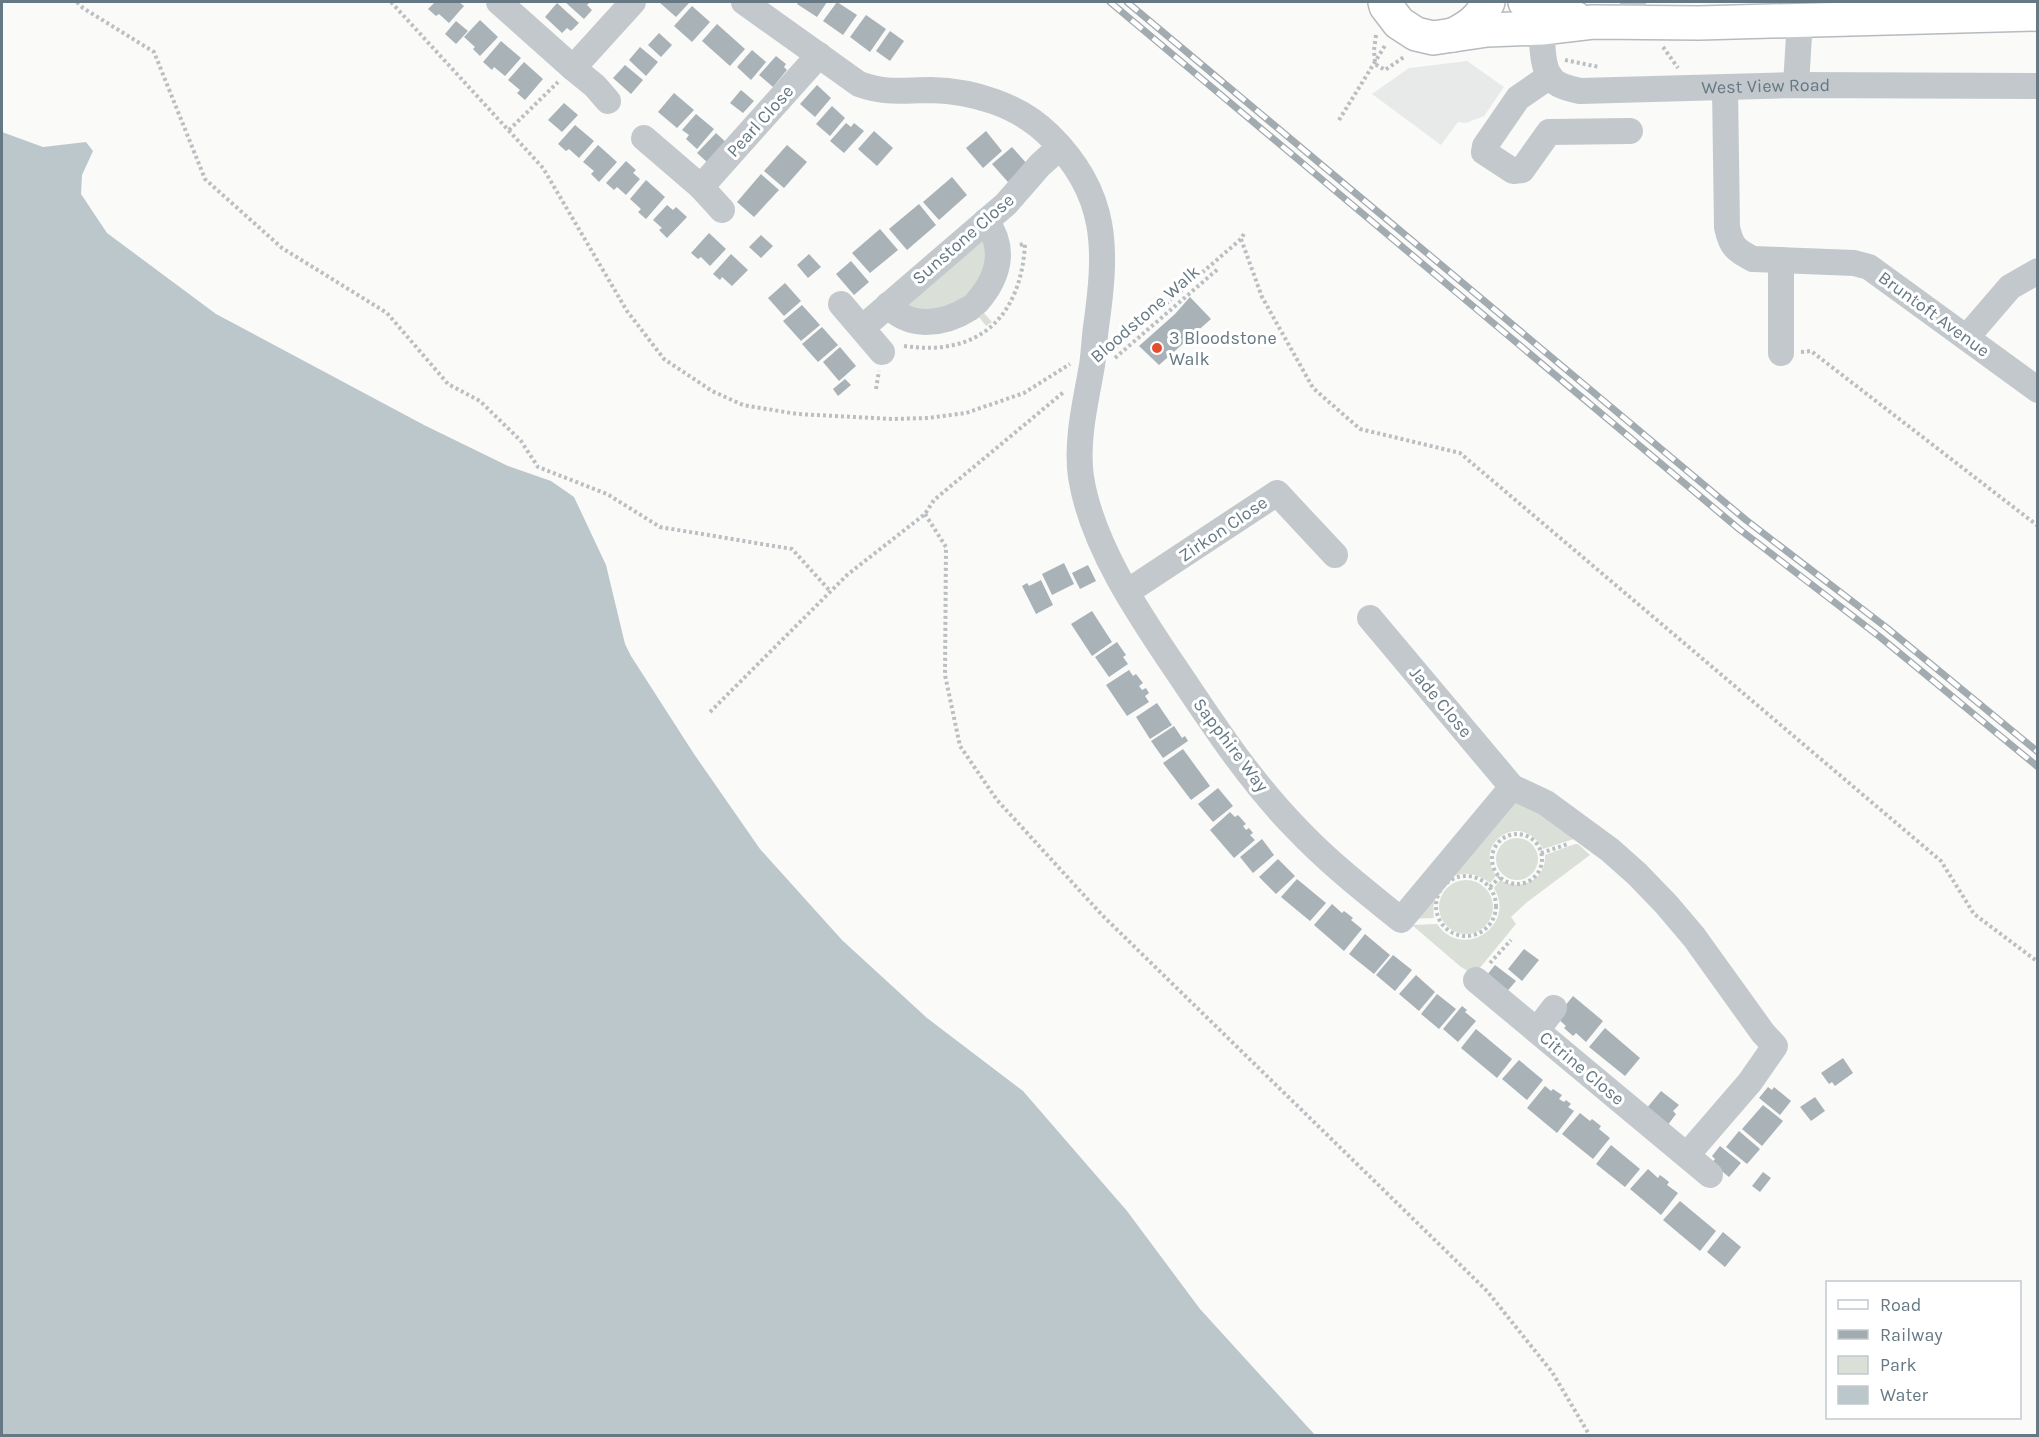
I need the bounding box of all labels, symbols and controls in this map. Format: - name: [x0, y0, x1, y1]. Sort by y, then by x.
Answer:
- street label: West View Road: [1701, 74, 1830, 99]
- street label: Pearl Close: [722, 80, 798, 162]
- street label: Sunstone Close: [908, 189, 1018, 289]
- street label: Bloodstone Walk: [1086, 261, 1204, 367]
- street label: Bruntoft Avenue: [1874, 266, 1994, 362]
- place label: 3 Bloodstone Walk: [1169, 327, 1277, 370]
- marker: 3 Bloodstone Walk: [1150, 341, 1164, 355]
- street label: Zirkon Close: [1174, 491, 1272, 567]
- street label: Jade Close: [1405, 662, 1477, 742]
- street label: Sapphire Way: [1189, 694, 1274, 797]
- street label: Citrine Close: [1535, 1026, 1629, 1110]
- legend: [1826, 1281, 2021, 1419]
- text: Road: [1880, 1294, 1921, 1316]
- text: Railway: [1880, 1324, 1943, 1346]
- text: Park: [1880, 1354, 1917, 1376]
- text: Water: [1880, 1384, 1928, 1406]

